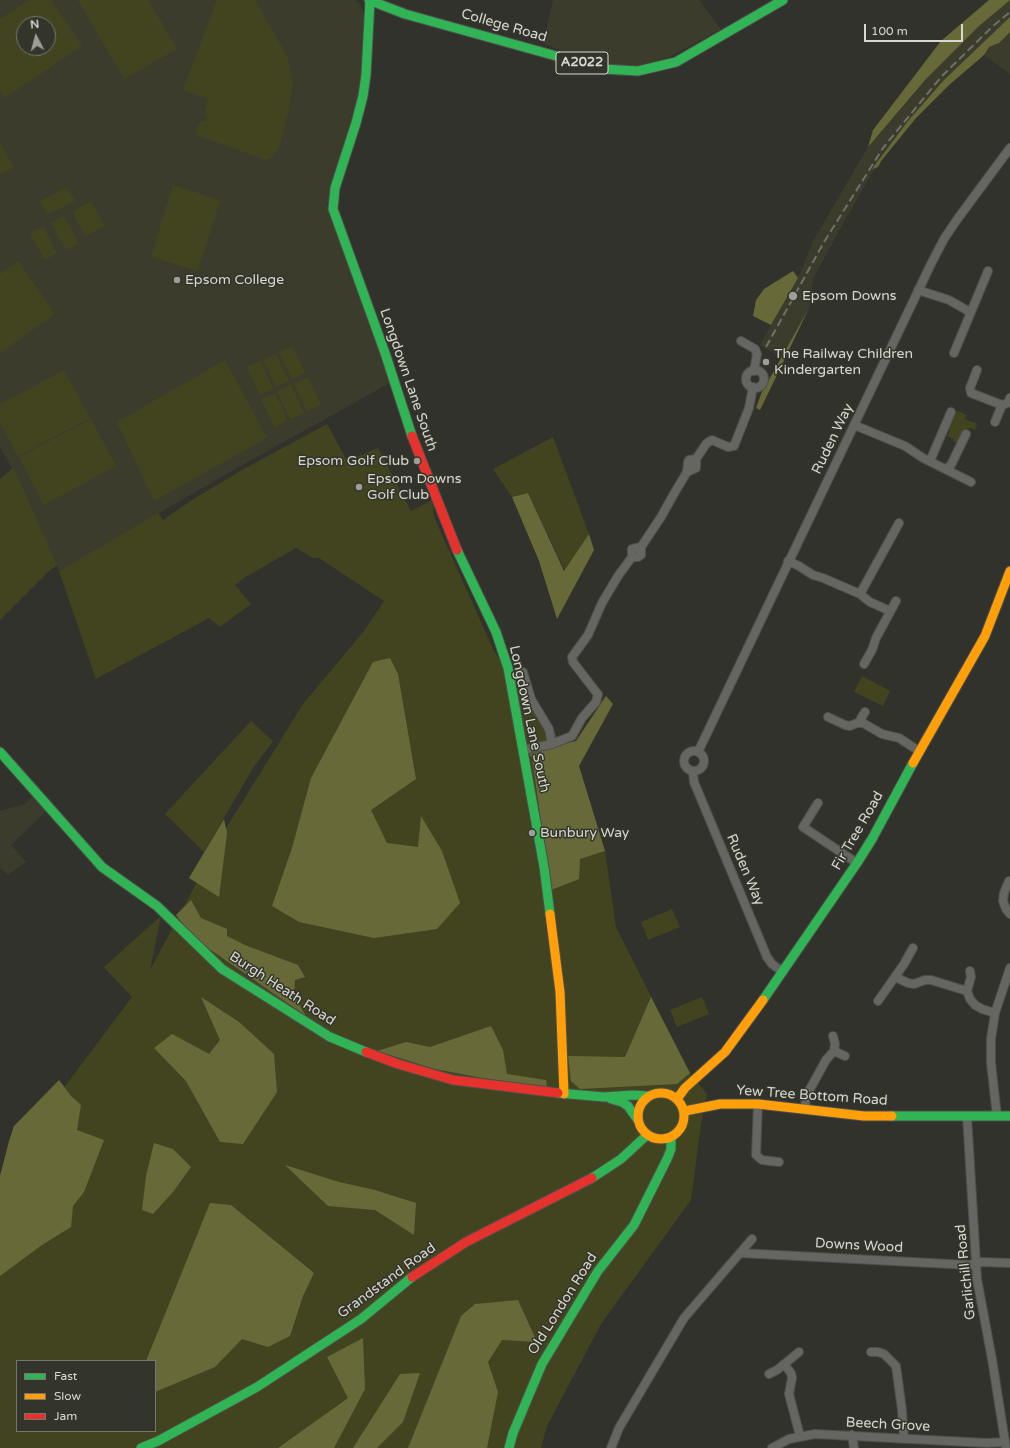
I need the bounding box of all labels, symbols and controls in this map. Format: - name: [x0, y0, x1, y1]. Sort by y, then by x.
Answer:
- street label: College Road: [459, 6, 549, 46]
- north arrow: [16, 16, 56, 56]
- scale bar: [866, 16, 965, 42]
- text: N: [30, 18, 40, 31]
- text: 100 m: [871, 24, 908, 38]
- road number: A2022: [556, 52, 608, 74]
- place label: Epsom College: [185, 272, 284, 288]
- marker: Epsom College: [172, 275, 182, 285]
- place label: Epsom Downs: [802, 288, 896, 304]
- marker: Epsom Downs: [787, 290, 799, 302]
- street label: Longdown Lane South: [376, 306, 440, 454]
- place label: The Railway Children Kindergarten: [774, 346, 913, 378]
- marker: The Railway Children Kindergarten: [761, 357, 771, 367]
- street label: Ruden Way: [809, 401, 857, 477]
- place label: Epsom Golf Club: [297, 453, 409, 469]
- marker: Epsom Golf Club: [412, 456, 422, 466]
- place label: Epsom Downs Golf Club: [367, 471, 461, 504]
- marker: Epsom Downs Golf Club: [354, 482, 364, 492]
- street label: Longdown Lane South: [505, 644, 553, 794]
- street label: Fir Tree Road: [829, 789, 887, 873]
- place label: Bunbury Way: [540, 825, 629, 841]
- marker: Bunbury Way: [527, 828, 537, 838]
- street label: Ruden Way: [722, 832, 768, 908]
- street label: Burgh Heath Road: [226, 948, 338, 1030]
- street label: Yew Tree Bottom Road: [736, 1082, 888, 1110]
- street label: Garlichill Road: [953, 1223, 979, 1321]
- street label: Downs Wood: [815, 1235, 903, 1257]
- street label: Grandstand Road: [335, 1240, 439, 1322]
- street label: Old London Road: [525, 1250, 601, 1358]
- legend: [16, 1360, 156, 1432]
- text: Fast: [54, 1369, 77, 1383]
- text: Slow: [54, 1389, 81, 1403]
- text: Jam: [54, 1409, 77, 1423]
- street label: Beech Grove: [845, 1414, 931, 1436]

